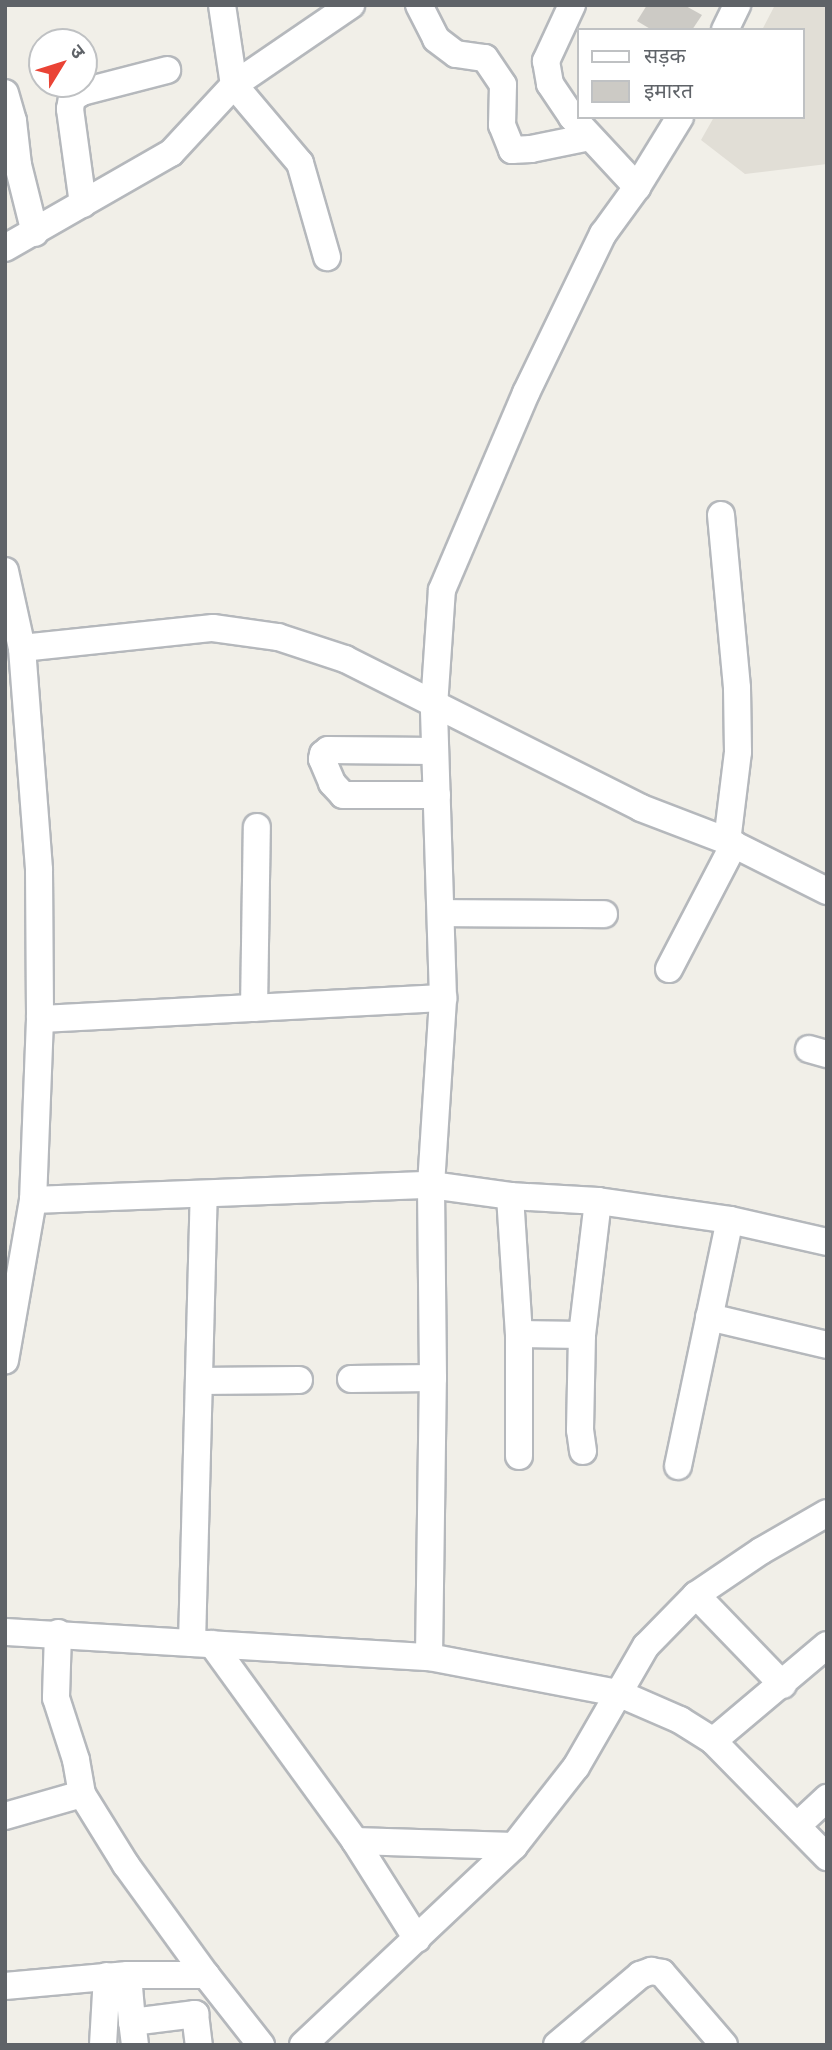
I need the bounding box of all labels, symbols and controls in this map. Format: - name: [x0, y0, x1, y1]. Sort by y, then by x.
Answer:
- north arrow: [28, 28, 98, 98]
- legend: [576, 28, 804, 119]
- text: उ: [65, 40, 91, 63]
- text: सड़क: [644, 42, 686, 68]
- text: इमारत: [644, 77, 693, 103]

